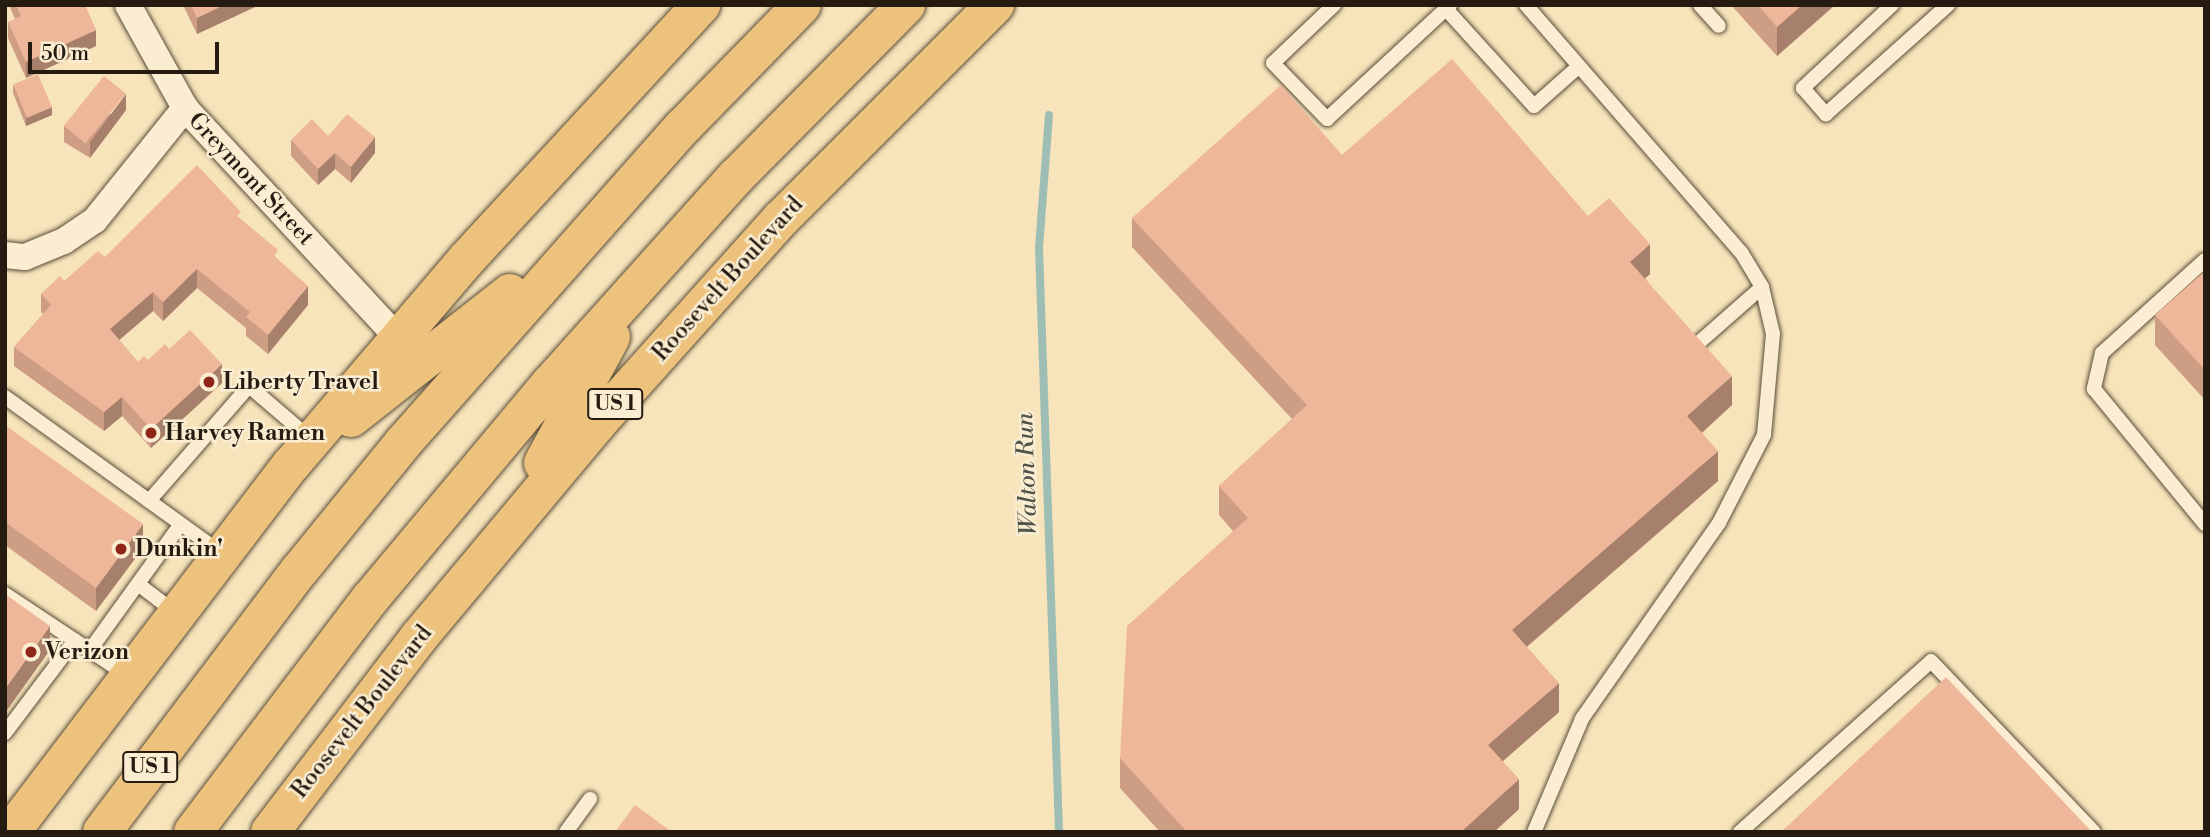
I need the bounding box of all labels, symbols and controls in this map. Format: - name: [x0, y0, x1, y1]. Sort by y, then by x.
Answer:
- scale bar: [32, 28, 222, 72]
- text: 50 m: [41, 41, 89, 67]
- street label: Greymont Street: [182, 107, 320, 251]
- street label: Roosevelt Boulevard: [647, 191, 809, 367]
- place label: Liberty Travel: [223, 368, 379, 396]
- marker: Liberty Travel: [201, 374, 217, 390]
- road number: US 1: [587, 386, 643, 422]
- water label: Walton Run: [1011, 412, 1045, 536]
- place label: Harvey Ramen: [165, 419, 325, 447]
- marker: Harvey Ramen: [143, 425, 159, 441]
- place label: Dunkin': [135, 535, 223, 563]
- marker: Dunkin': [113, 541, 129, 557]
- street label: Roosevelt Boulevard: [286, 620, 438, 804]
- place label: Verizon: [45, 638, 129, 666]
- marker: Verizon: [23, 644, 39, 660]
- road number: US 1: [122, 750, 178, 784]

